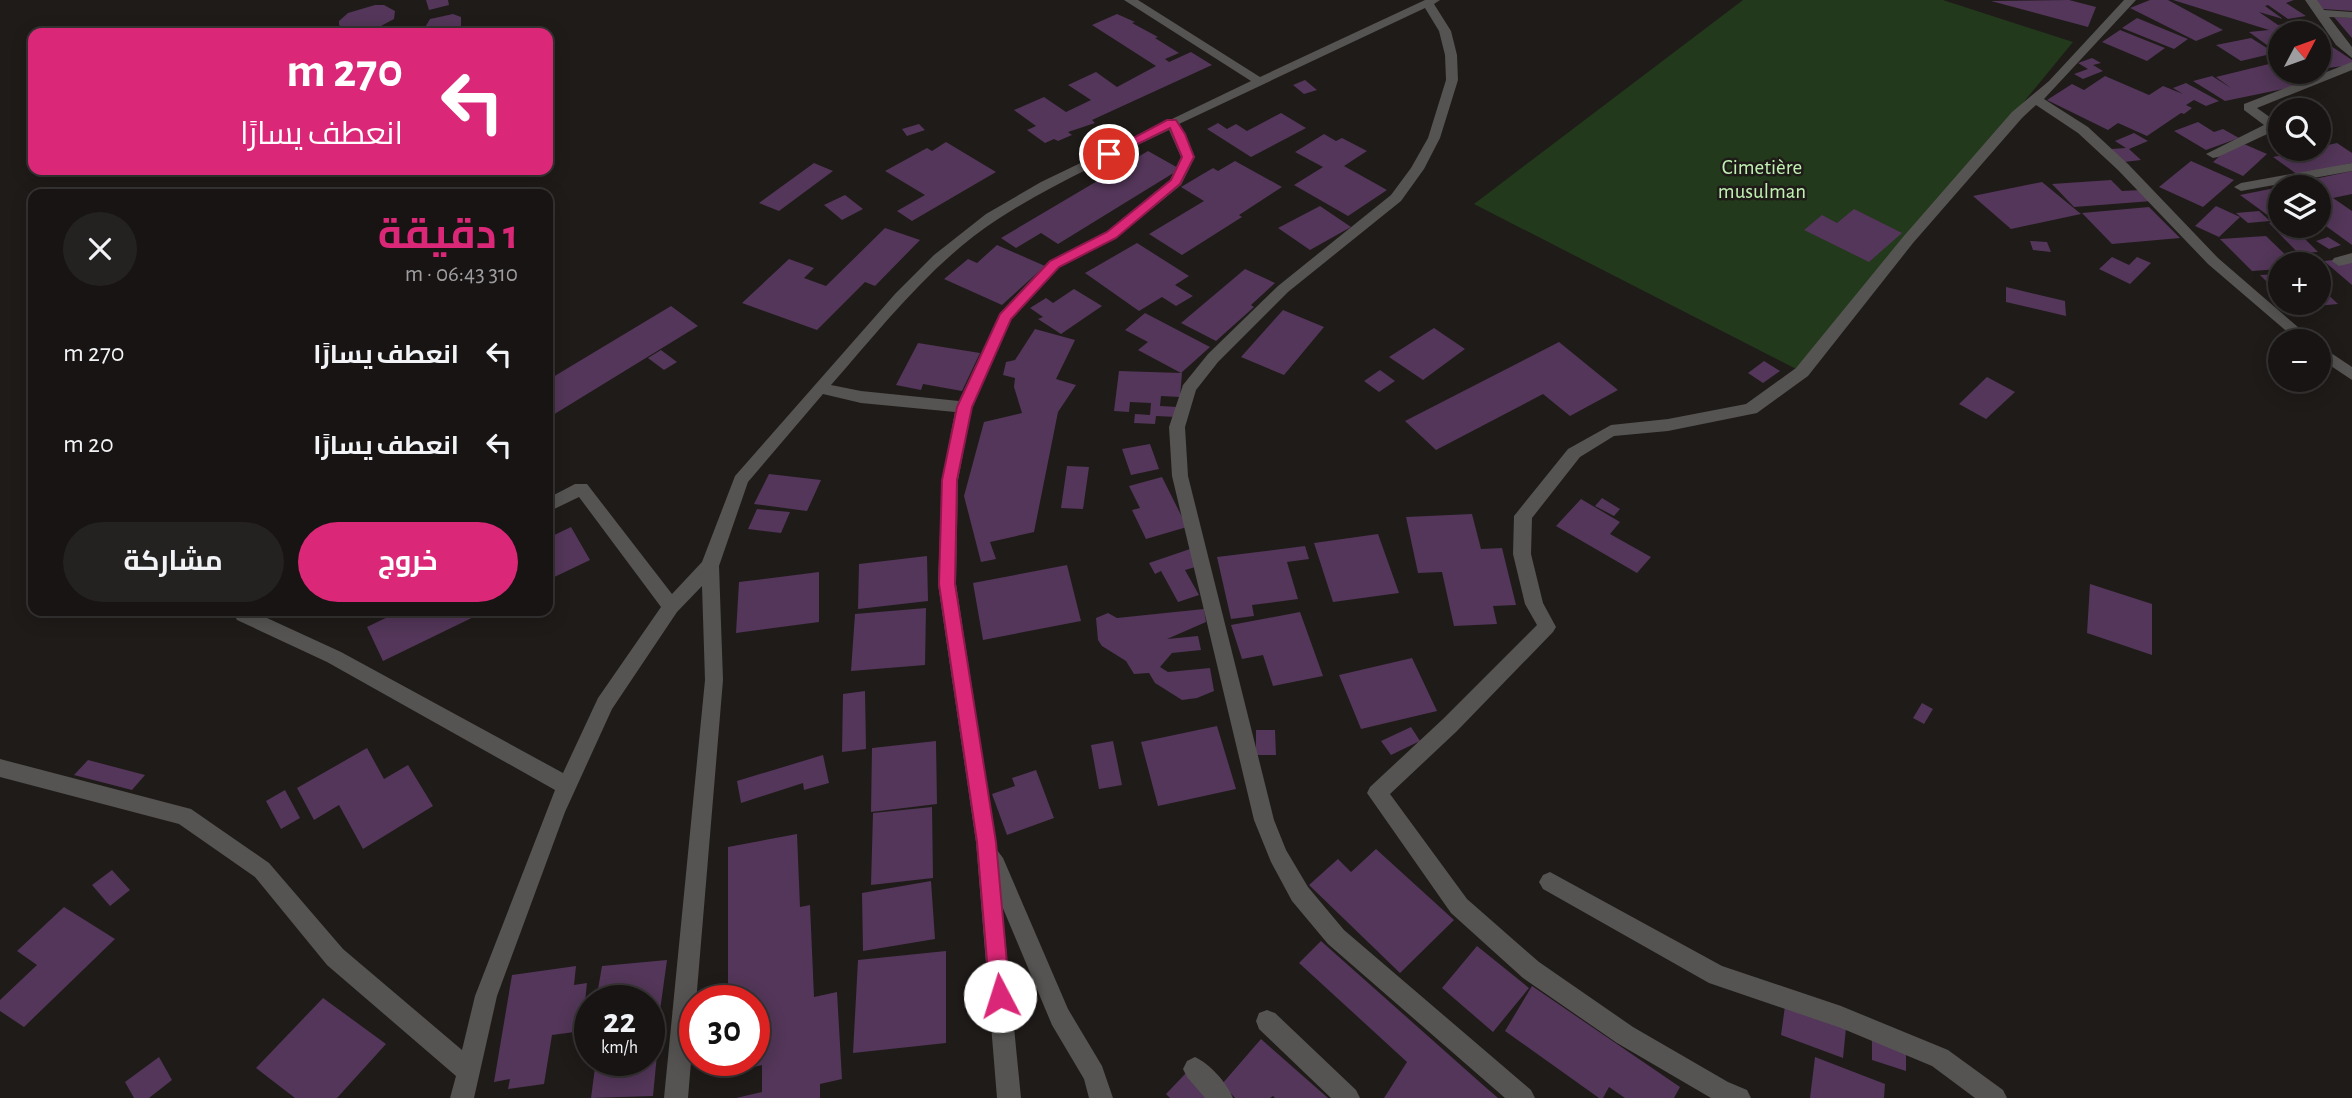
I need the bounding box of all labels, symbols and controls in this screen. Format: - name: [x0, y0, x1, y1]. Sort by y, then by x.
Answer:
- north arrow: [2268, 21, 2331, 84]
- map controls: [2268, 21, 2331, 392]
- text: 270 m: [286, 47, 403, 96]
- icon: left: [427, 56, 518, 147]
- button: search: [2268, 98, 2331, 161]
- text: انعطف يسارًا: [240, 118, 403, 150]
- pin: [1079, 124, 1139, 184]
- icon: arrive: [1090, 135, 1128, 173]
- park label: Cimetière musulman: [1718, 157, 1806, 202]
- button: layers: [2268, 175, 2331, 238]
- button: close: [63, 212, 137, 286]
- text: 1 دقيقة: [378, 214, 518, 256]
- button: +: [2268, 252, 2331, 315]
- text: 310 m · 06:43: [405, 263, 518, 286]
- button: −: [2268, 329, 2331, 392]
- icon: left: [480, 335, 518, 373]
- text: 270 m: [63, 340, 125, 366]
- text: انعطف يسارًا: [313, 342, 459, 368]
- icon: left: [480, 426, 518, 464]
- text: 20 m: [63, 431, 114, 457]
- text: انعطف يسارًا: [313, 433, 459, 459]
- button: مشاركة: [63, 522, 284, 602]
- button: خروج: [298, 522, 518, 602]
- position arrow: [963, 959, 1037, 1033]
- speed limit sign: 30: [679, 985, 770, 1076]
- text: 22: [603, 1004, 636, 1039]
- text: km/h: [601, 1039, 638, 1057]

